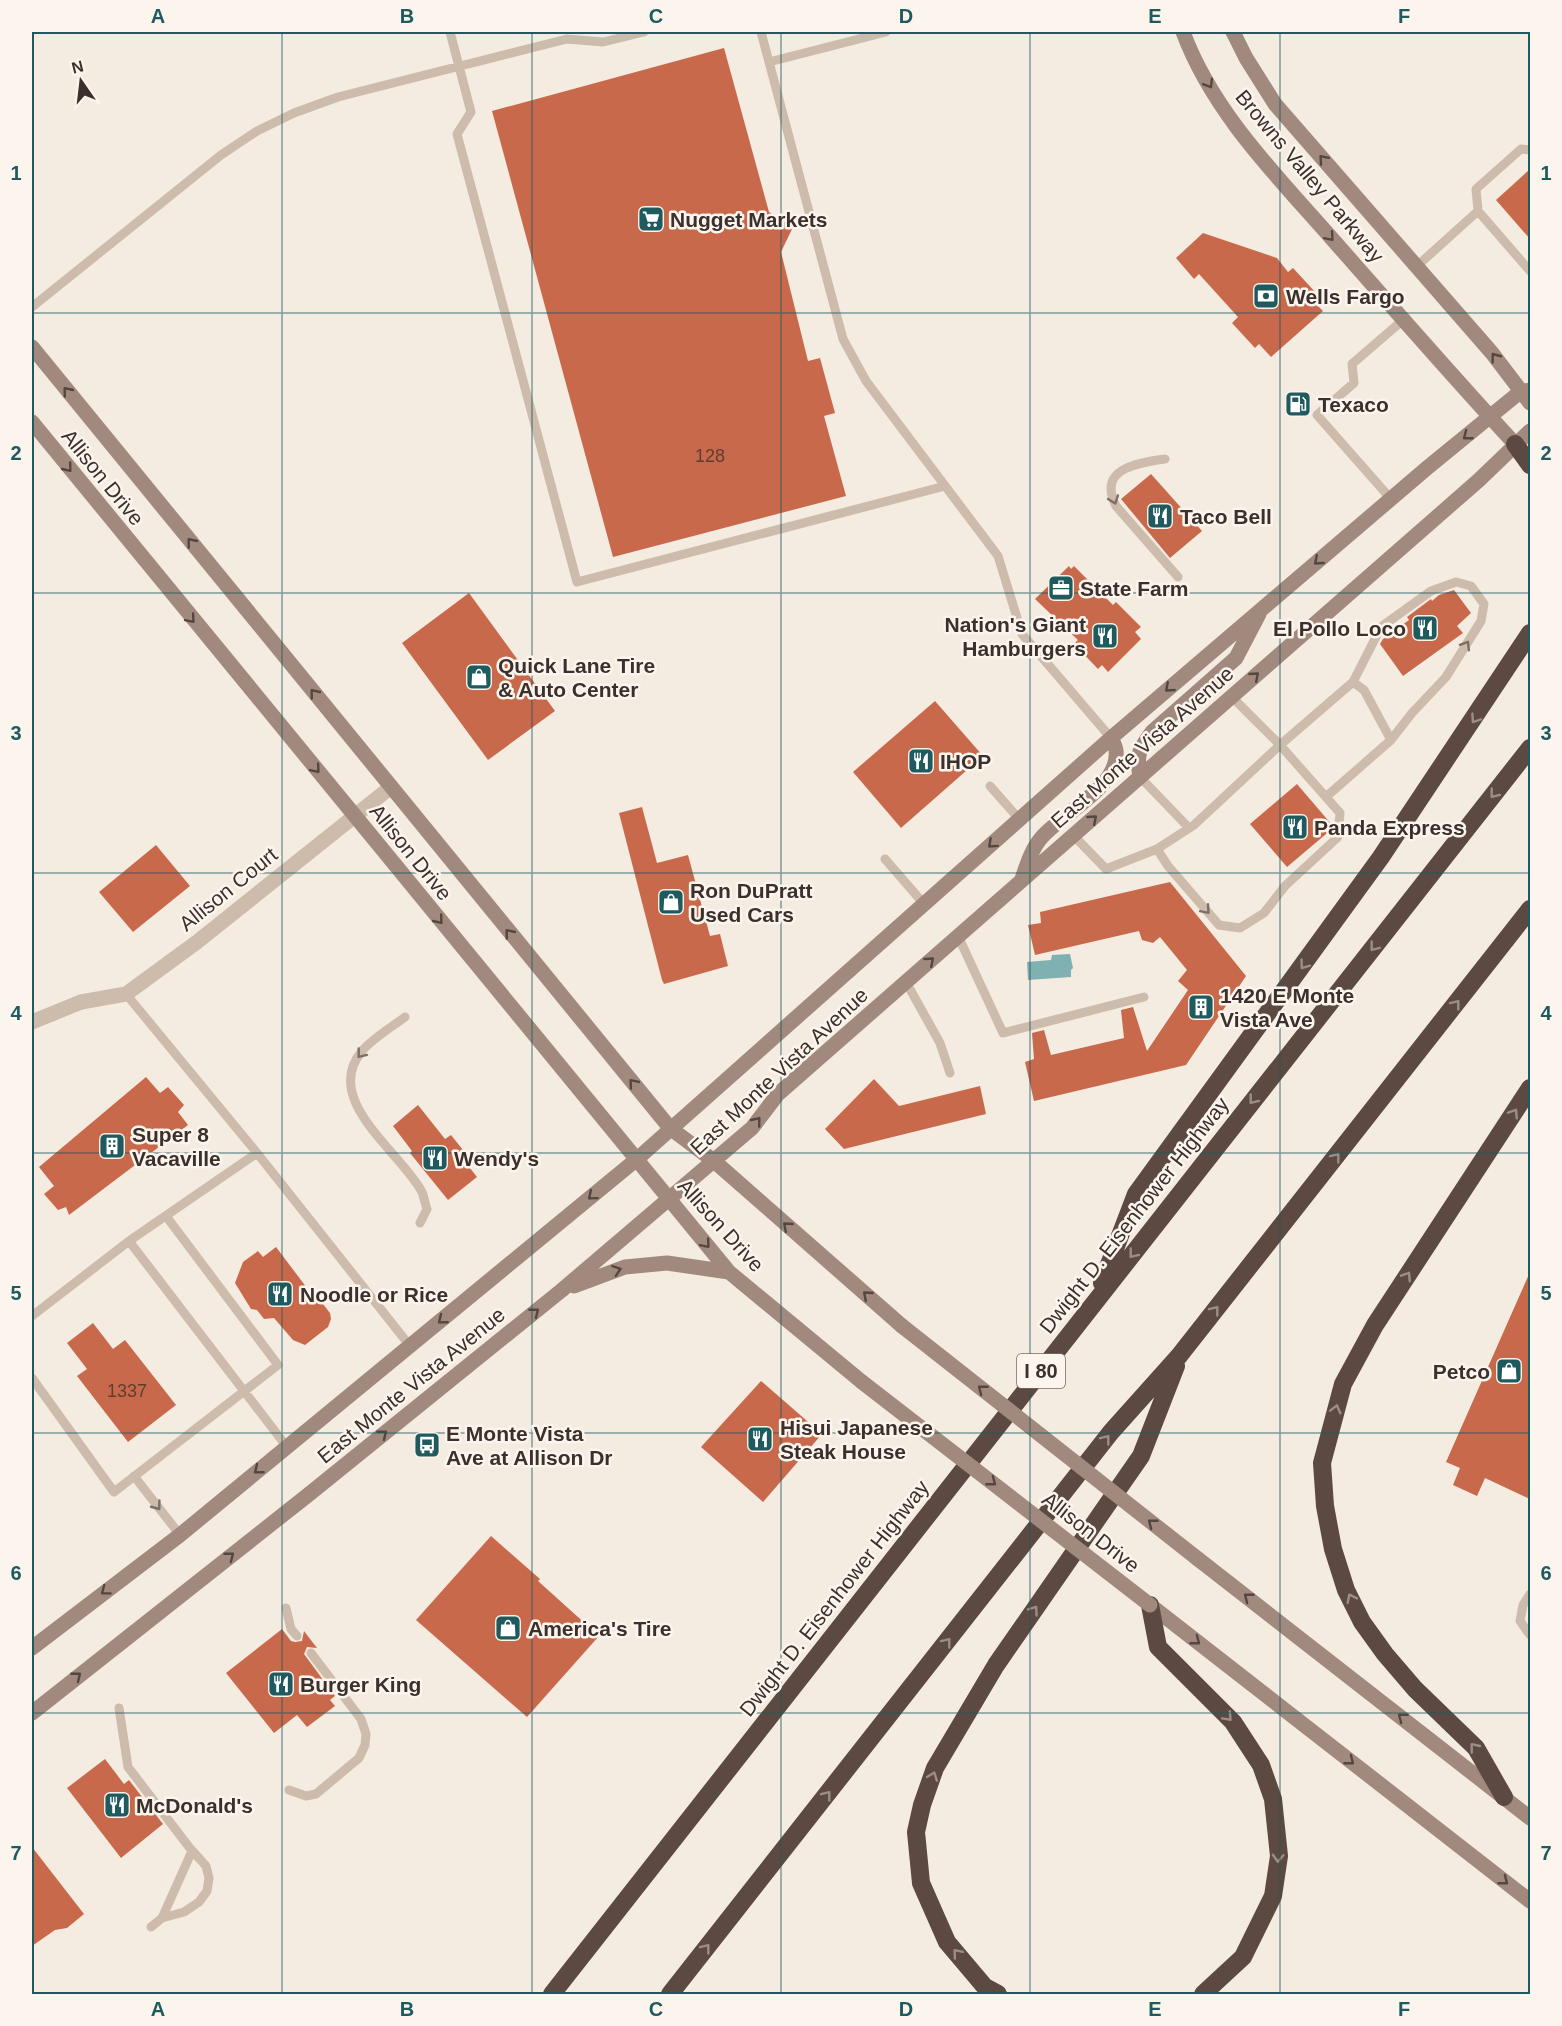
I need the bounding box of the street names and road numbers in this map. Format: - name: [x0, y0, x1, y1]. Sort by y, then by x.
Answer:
- street label: Browns Valley Parkway: [1231, 85, 1389, 267]
- street label: Allison Drive: [57, 424, 149, 530]
- street label: East Monte Vista Avenue: [1046, 662, 1238, 832]
- street label: Allison Drive: [365, 799, 457, 905]
- street label: Allison Court: [174, 843, 282, 935]
- street label: East Monte Vista Avenue: [686, 983, 872, 1159]
- street label: Dwight D. Eisenhower Highway: [1035, 1092, 1234, 1338]
- street label: Allison Drive: [673, 1174, 769, 1276]
- street label: East Monte Vista Avenue: [313, 1302, 509, 1468]
- road number: I 80: [1017, 1354, 1065, 1388]
- street label: Dwight D. Eisenhower Highway: [735, 1475, 934, 1721]
- street label: Allison Drive: [1038, 1487, 1144, 1577]

